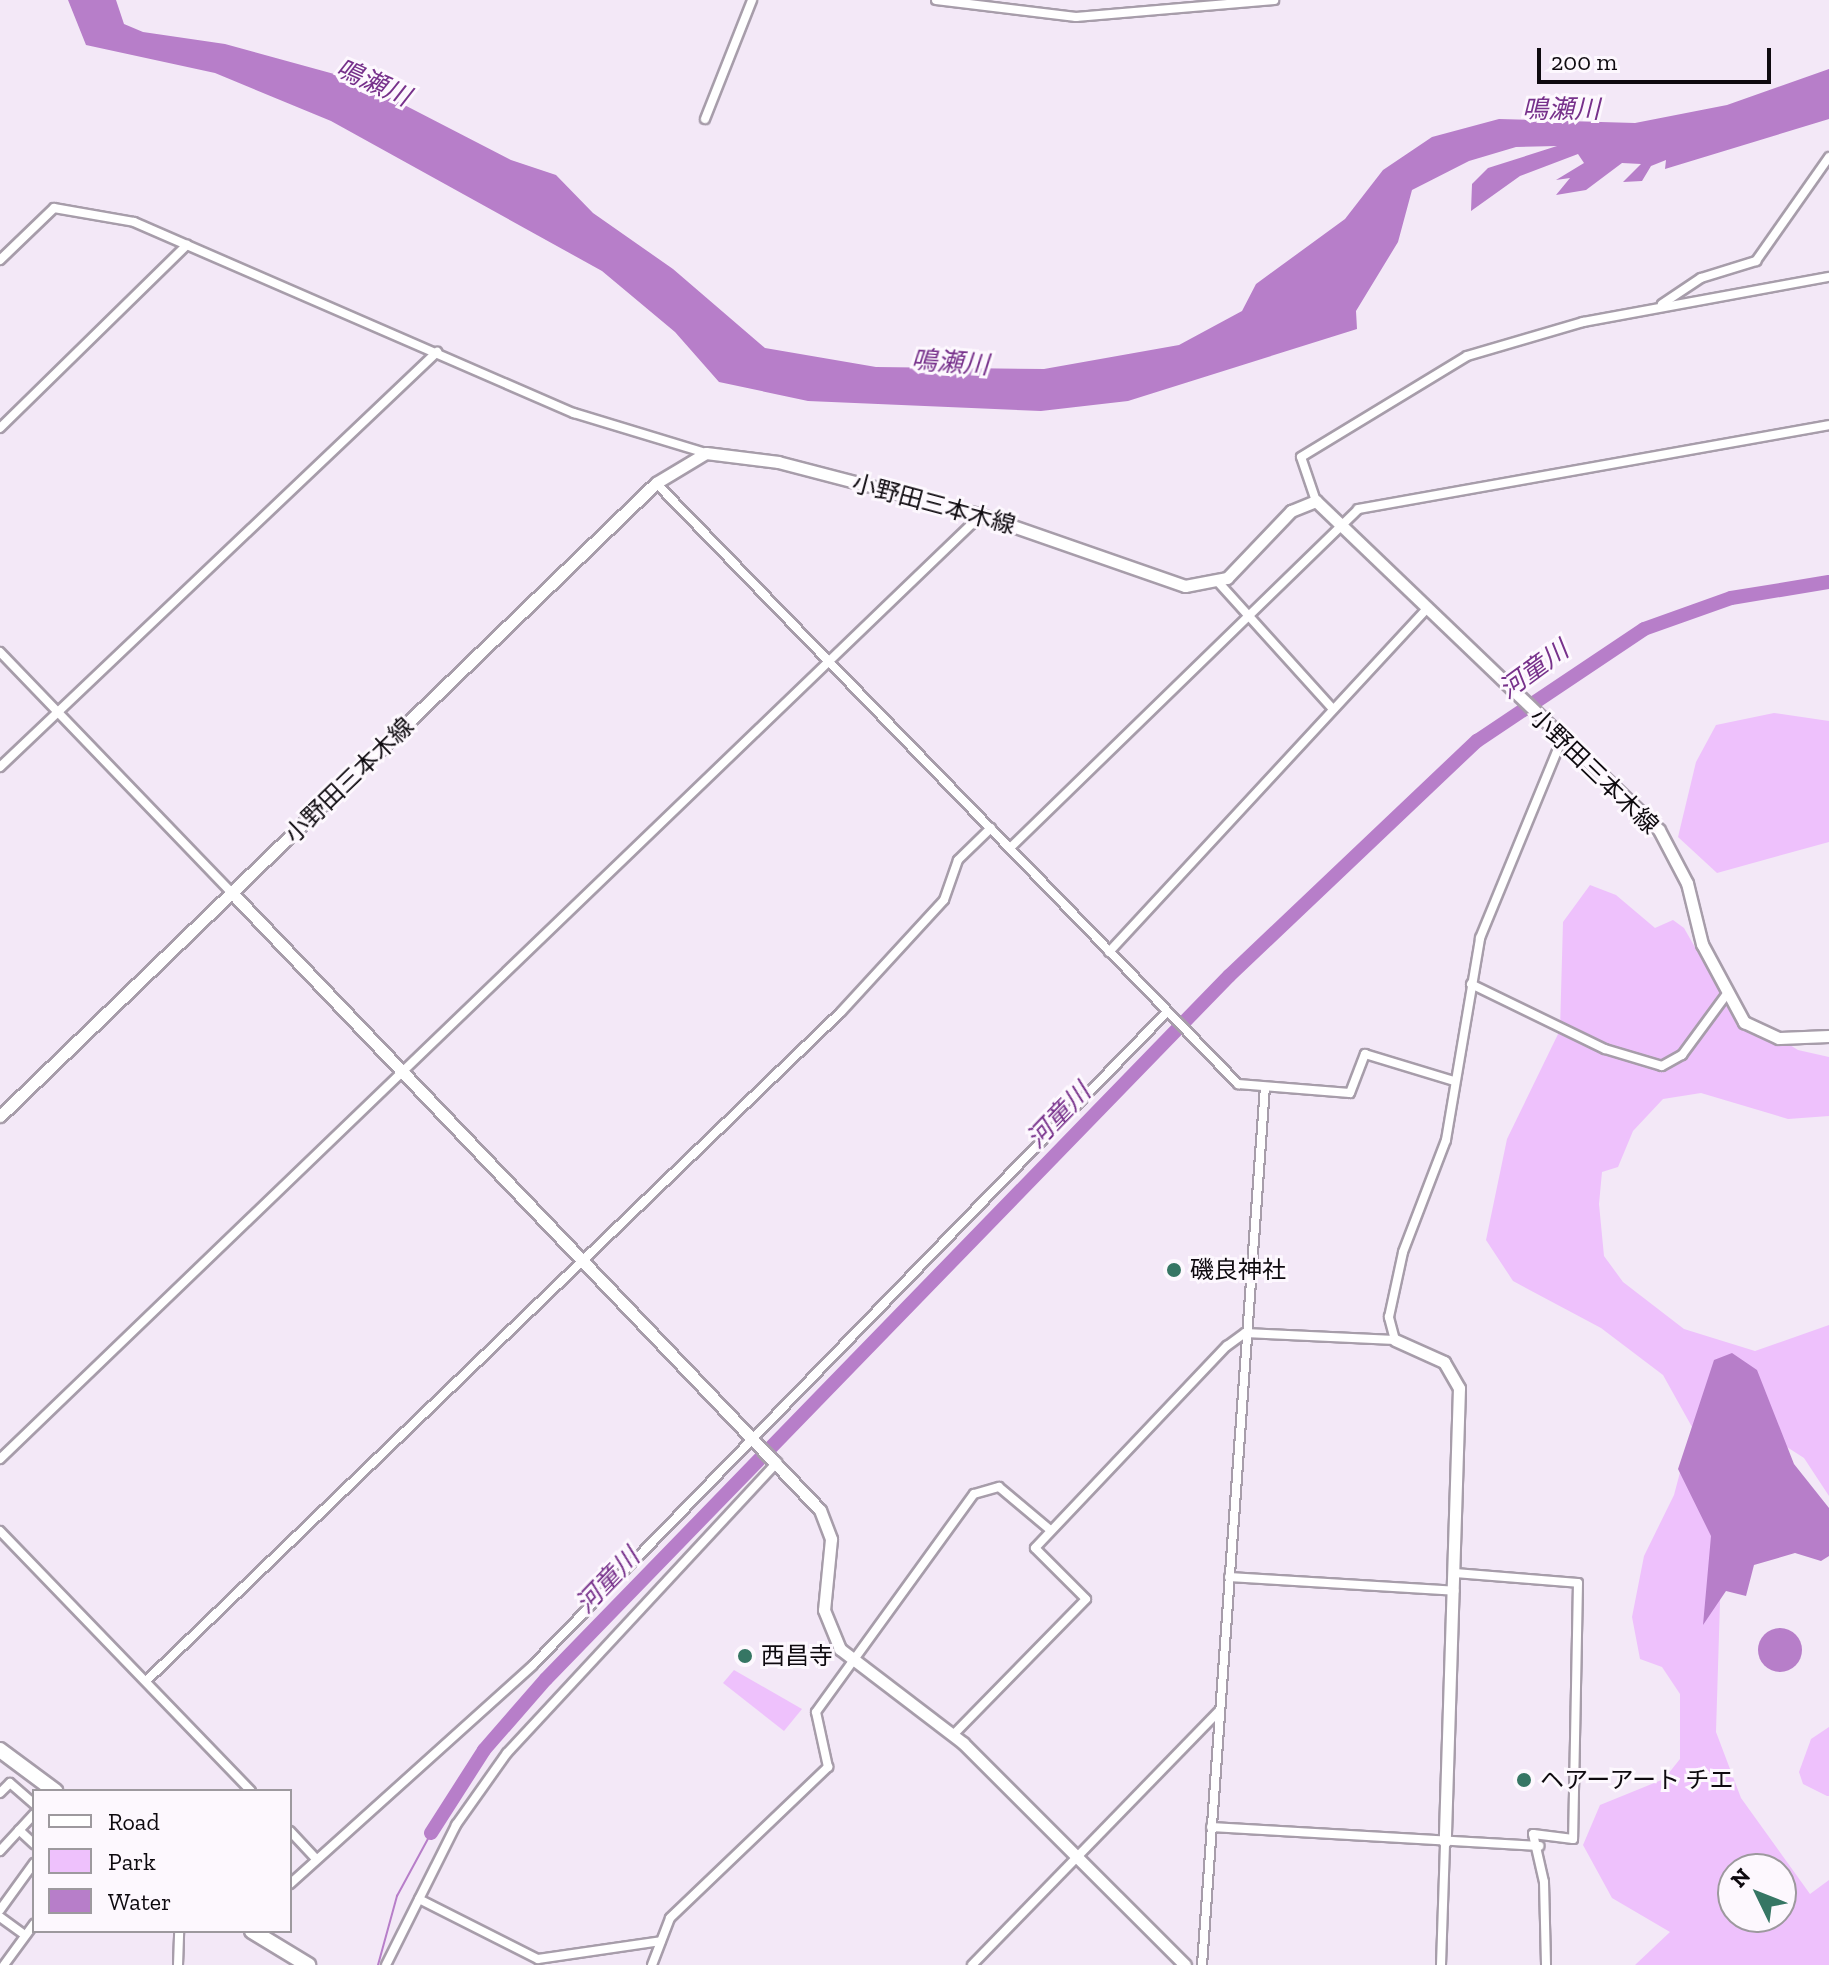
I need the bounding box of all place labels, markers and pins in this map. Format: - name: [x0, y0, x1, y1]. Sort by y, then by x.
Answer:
- place label: 磯良神社: [1190, 1256, 1286, 1284]
- marker: 磯良神社: [1165, 1261, 1183, 1279]
- place label: 西昌寺: [761, 1642, 833, 1670]
- marker: 西昌寺: [736, 1647, 754, 1665]
- place label: ヘアーアート チエ: [1540, 1766, 1735, 1794]
- marker: ヘアーアート チエ: [1515, 1771, 1533, 1789]

